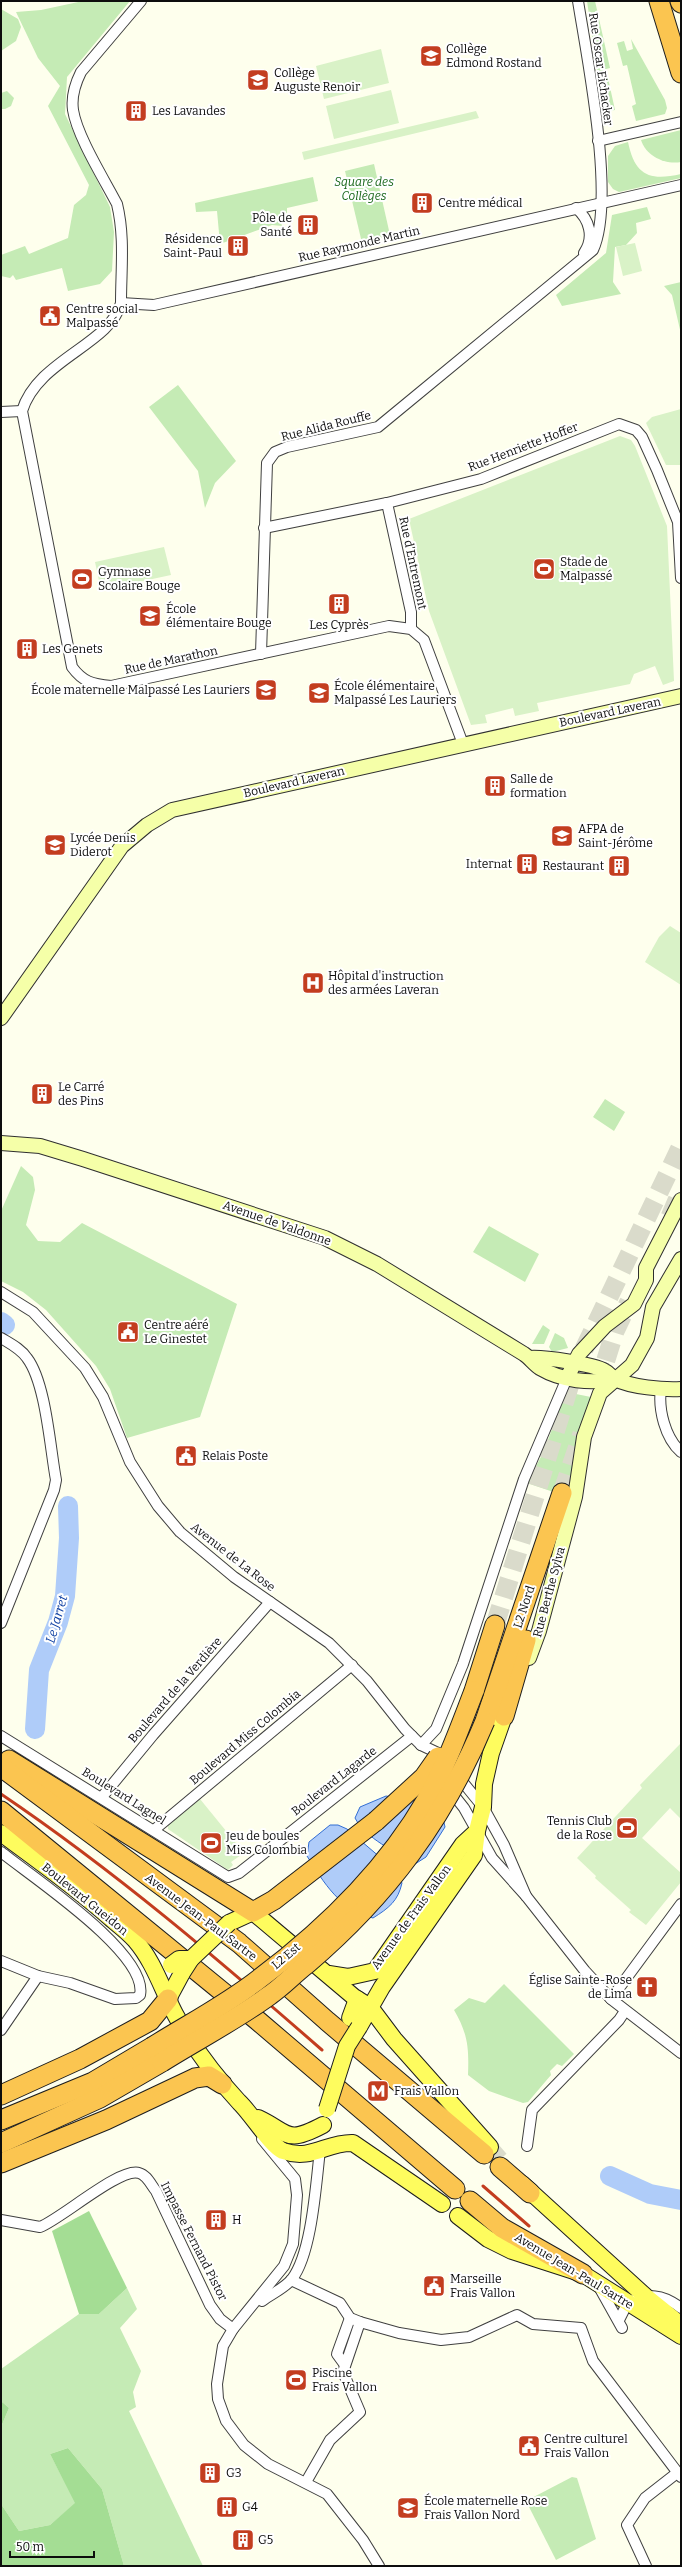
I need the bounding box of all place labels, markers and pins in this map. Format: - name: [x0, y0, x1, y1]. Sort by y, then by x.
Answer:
- place label: Collège Edmond Rostand: [446, 42, 542, 70]
- school or university icon: Collège Edmond Rostand: [418, 43, 444, 69]
- place label: Collège Auguste Renoir: [274, 66, 361, 94]
- school or university icon: Collège Auguste Renoir: [245, 67, 271, 93]
- building icon: Les Lavandes: [123, 98, 149, 124]
- place label: Les Lavandes: [152, 104, 226, 118]
- building icon: Centre médical: [409, 190, 435, 216]
- place label: Centre médical: [438, 196, 523, 210]
- place label: Pôle de Santé: [252, 211, 292, 239]
- building icon: Pôle de Santé: [295, 212, 321, 238]
- place label: Résidence Saint-Paul: [163, 232, 223, 260]
- building icon: Résidence Saint-Paul: [225, 233, 251, 259]
- place label: Centre social Malpassé: [66, 302, 139, 330]
- public building icon: Centre social Malpassé: [37, 303, 63, 329]
- place label: Stade de Malpassé: [560, 555, 612, 583]
- sports icon: Stade de Malpassé: [531, 556, 557, 582]
- place label: Gymnase Scolaire Bouge: [98, 565, 180, 593]
- sports icon: Gymnase Scolaire Bouge: [69, 566, 95, 592]
- building icon: Les Cyprès: [326, 591, 352, 617]
- place label: École élémentaire Bouge: [166, 601, 272, 630]
- school or university icon: École élémentaire Bouge: [137, 603, 163, 629]
- place label: Les Cyprès: [309, 618, 369, 632]
- building icon: Les Genets: [14, 636, 40, 662]
- place label: Les Genets: [42, 642, 103, 656]
- school or university icon: École maternelle Malpassé Les Lauriers: [253, 677, 279, 703]
- place label: École élémentaire Malpassé Les Lauriers: [334, 678, 457, 707]
- school or university icon: École élémentaire Malpassé Les Lauriers: [306, 680, 332, 706]
- place label: École maternelle Malpassé Les Lauriers: [31, 682, 250, 697]
- place label: Salle de formation: [510, 772, 567, 800]
- building icon: Salle de formation: [482, 773, 508, 799]
- place label: AFPA de Saint-Jérôme: [578, 822, 653, 850]
- school or university icon: AFPA de Saint-Jérôme: [549, 823, 575, 849]
- place label: Lycée Denis Diderot: [70, 831, 136, 859]
- school or university icon: Lycée Denis Diderot: [42, 832, 68, 858]
- building icon: Internat: [514, 851, 540, 877]
- building icon: Restaurant: [606, 853, 632, 879]
- place label: Internat: [466, 857, 513, 871]
- place label: Restaurant: [542, 859, 605, 873]
- place label: Hôpital d'instruction des armées Laveran: [328, 969, 444, 997]
- hospital icon: Hôpital d'instruction des armées Laveran: [300, 970, 326, 996]
- place label: Le Carré des Pins: [58, 1080, 104, 1108]
- building icon: Le Carré des Pins: [29, 1081, 55, 1107]
- place label: Centre aéré Le Ginestet: [144, 1318, 209, 1346]
- public building icon: Centre aéré Le Ginestet: [115, 1319, 141, 1345]
- public building icon: Relais Poste: [173, 1443, 199, 1469]
- place label: Relais Poste: [202, 1449, 268, 1463]
- place label: Tennis Club de la Rose: [547, 1814, 612, 1842]
- sports icon: Tennis Club de la Rose: [614, 1815, 640, 1841]
- place label: Jeu de boules Miss Colombia: [225, 1829, 308, 1857]
- sports icon: Jeu de boules Miss Colombia: [198, 1830, 224, 1856]
- place label: Église Sainte-Rose de Lima: [529, 1972, 632, 2001]
- church icon: Église Sainte-Rose de Lima: [634, 1974, 660, 2000]
- metro station icon: Frais Vallon: [365, 2078, 391, 2104]
- place label: Frais Vallon: [394, 2084, 459, 2098]
- building icon: H: [203, 2207, 229, 2233]
- place label: H: [232, 2213, 242, 2227]
- place label: Marseille Frais Vallon: [450, 2272, 515, 2300]
- public building icon: Marseille Frais Vallon: [421, 2273, 447, 2299]
- place label: Piscine Frais Vallon: [312, 2366, 377, 2394]
- sports icon: Piscine Frais Vallon: [283, 2367, 309, 2393]
- place label: Centre culturel Frais Vallon: [544, 2432, 628, 2460]
- public building icon: Centre culturel Frais Vallon: [516, 2433, 542, 2459]
- building icon: G3: [197, 2460, 223, 2486]
- place label: G3: [226, 2466, 242, 2480]
- place label: École maternelle Rose Frais Vallon Nord: [424, 2493, 547, 2522]
- building icon: G4: [214, 2494, 240, 2520]
- school or university icon: École maternelle Rose Frais Vallon Nord: [395, 2495, 421, 2521]
- place label: G4: [242, 2500, 258, 2514]
- building icon: G5: [230, 2527, 256, 2553]
- place label: G5: [258, 2533, 273, 2547]

